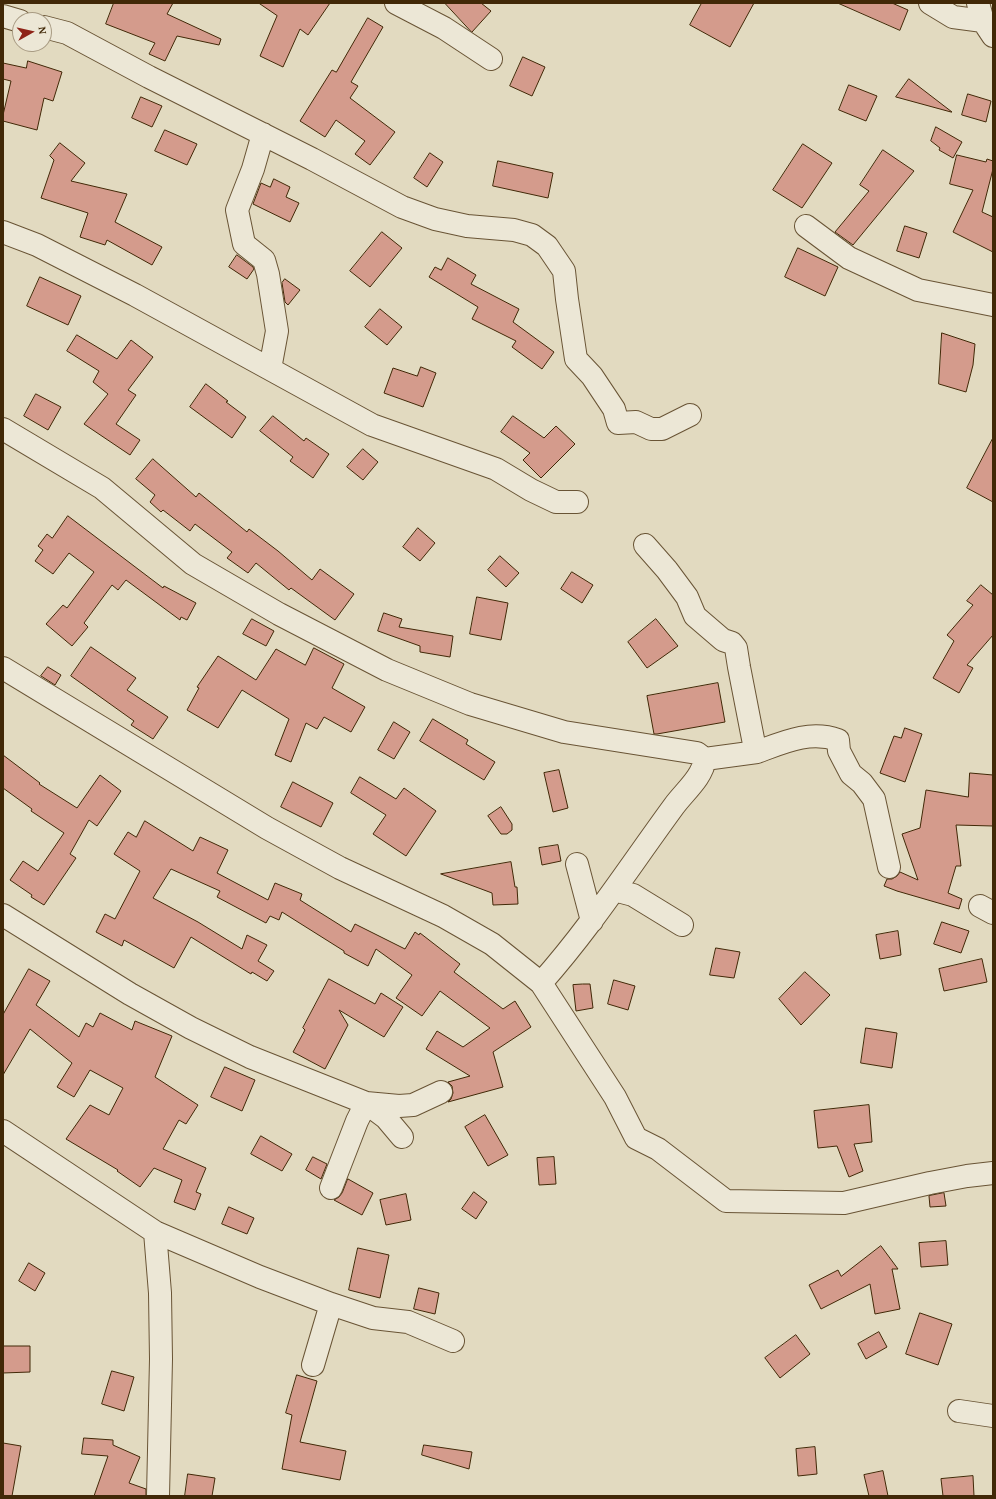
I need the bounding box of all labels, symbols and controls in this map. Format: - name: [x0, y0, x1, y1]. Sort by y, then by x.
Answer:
- north arrow: [12, 12, 52, 52]
- text: N: [34, 26, 51, 35]

